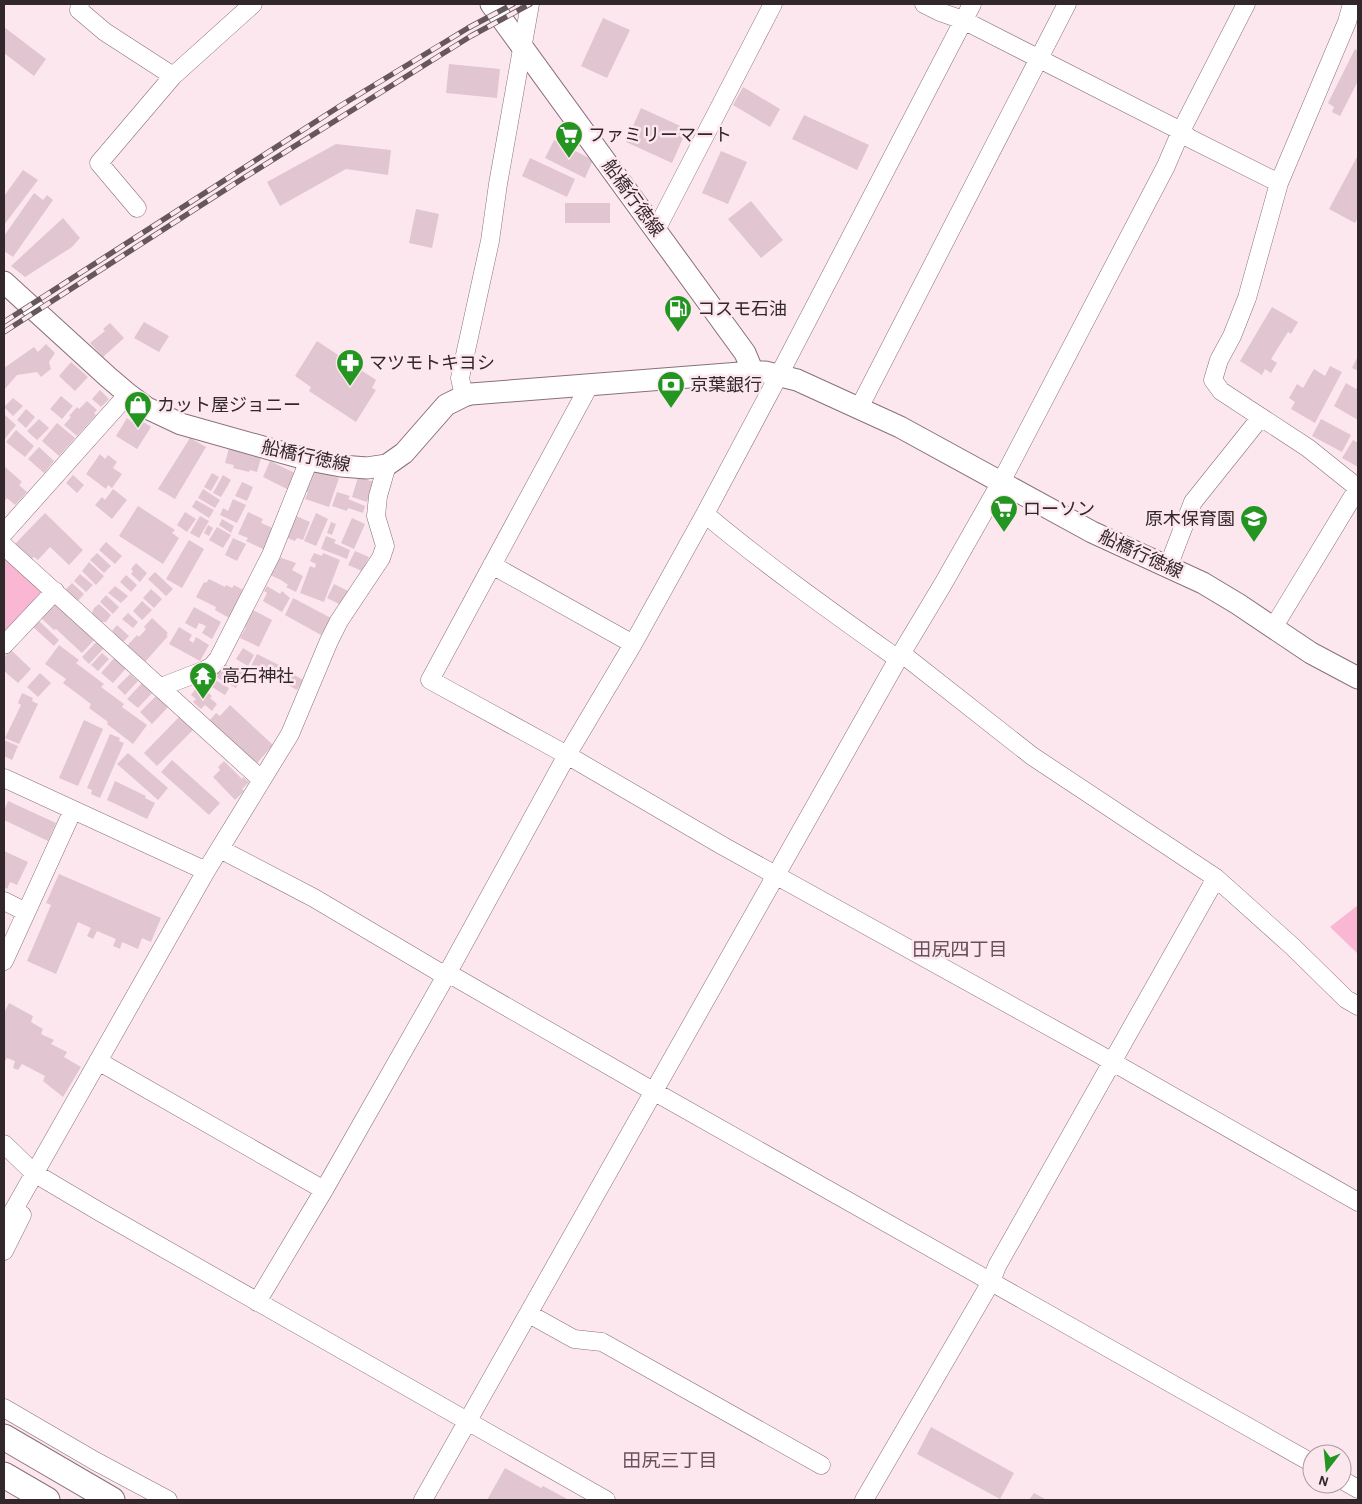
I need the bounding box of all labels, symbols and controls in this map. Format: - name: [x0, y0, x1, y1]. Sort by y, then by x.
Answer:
- supermarket icon: ファミリーマート: [554, 120, 584, 159]
- place label: ファミリーマート: [588, 127, 732, 145]
- street label: 船橋行徳線: [598, 156, 668, 240]
- fuel station icon: コスモ石油: [663, 294, 693, 333]
- place label: コスモ石油: [697, 300, 787, 319]
- pharmacy icon: マツモトキヨシ: [335, 348, 365, 387]
- place label: マツモトキヨシ: [369, 354, 495, 373]
- bank icon: 京葉銀行: [656, 370, 686, 409]
- place label: 京葉銀行: [690, 375, 762, 395]
- shop icon: カット屋ジョニー: [123, 390, 153, 429]
- place label: カット屋ジョニー: [157, 396, 301, 415]
- street label: 船橋行徳線: [260, 437, 352, 475]
- supermarket icon: ローソン: [989, 494, 1019, 533]
- place label: ローソン: [1023, 501, 1095, 519]
- school or university icon: 原木保育園: [1239, 504, 1269, 543]
- place label: 原木保育園: [1145, 510, 1235, 529]
- street label: 船橋行徳線: [1096, 526, 1186, 582]
- temple icon: 高石神社: [188, 661, 218, 700]
- place label: 高石神社: [222, 667, 294, 686]
- district label: 田尻四丁目: [912, 941, 1008, 960]
- north arrow: [1302, 1444, 1352, 1494]
- district label: 田尻三丁目: [622, 1452, 718, 1471]
- text: N: [1317, 1472, 1330, 1489]

